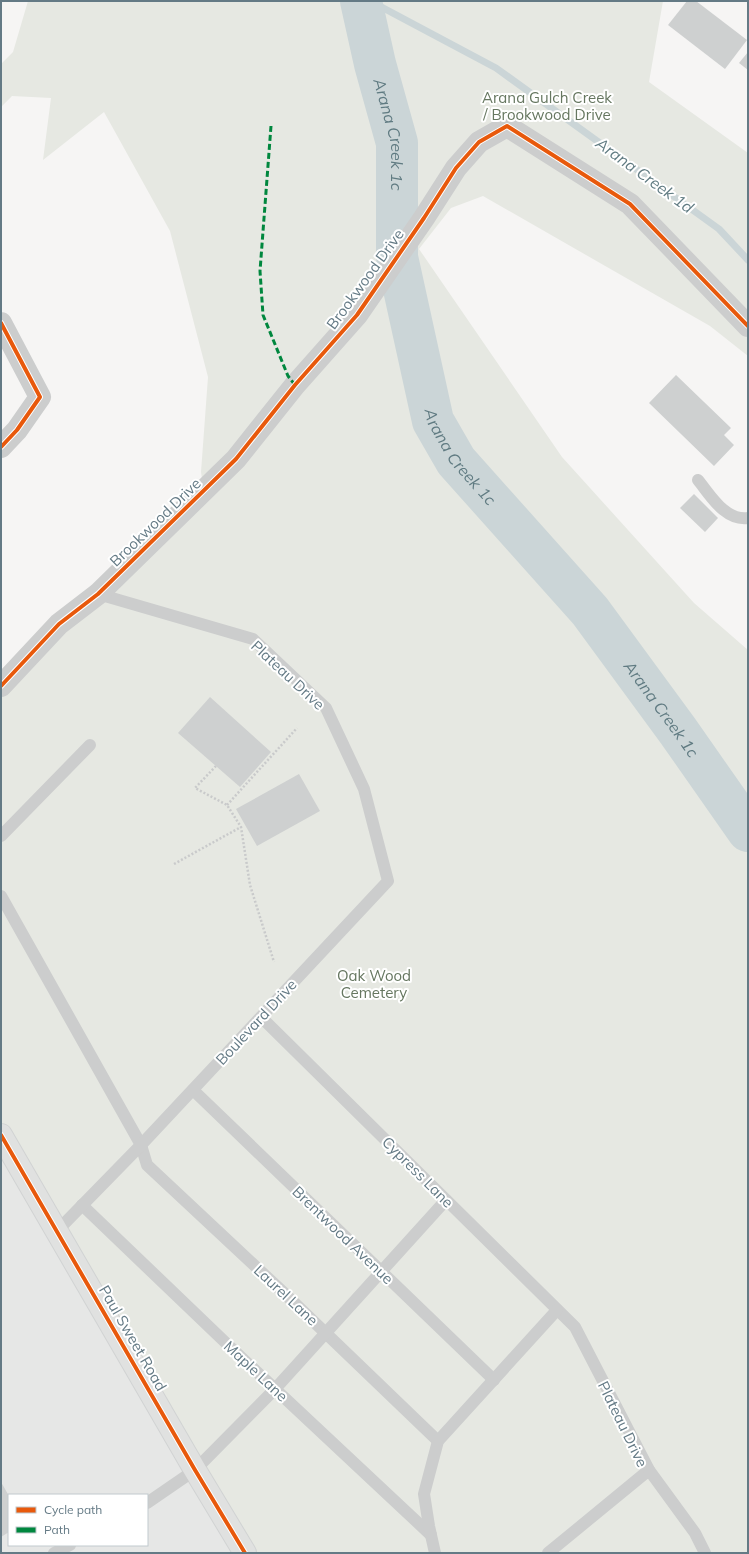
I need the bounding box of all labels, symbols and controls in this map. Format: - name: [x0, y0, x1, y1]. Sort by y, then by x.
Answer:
- water label: Arana Creek 1c: [369, 75, 407, 191]
- park label: Arana Gulch Creek / Brookwood Drive: [482, 88, 612, 124]
- water label: Arana Creek 1d: [591, 132, 698, 217]
- street label: Brookwood Drive: [322, 225, 408, 333]
- water label: Arana Creek 1c: [420, 406, 501, 509]
- street label: Brookwood Drive: [105, 474, 205, 570]
- street label: Plateau Drive: [247, 636, 329, 714]
- water label: Arana Creek 1c: [619, 656, 703, 761]
- park label: Oak Wood Cemetery: [337, 966, 411, 1002]
- street label: Boulevard Drive: [211, 975, 301, 1069]
- street label: Cypress Lane: [378, 1132, 458, 1212]
- street label: Brentwood Avenue: [289, 1182, 397, 1288]
- street label: Laurel Lane: [250, 1260, 322, 1330]
- street label: Paul Sweet Road: [95, 1282, 171, 1394]
- street label: Maple Lane: [220, 1337, 292, 1405]
- street label: Plateau Drive: [594, 1378, 652, 1470]
- legend: [8, 1494, 148, 1546]
- text: Cycle path: [44, 1502, 102, 1517]
- text: Path: [44, 1522, 70, 1537]

